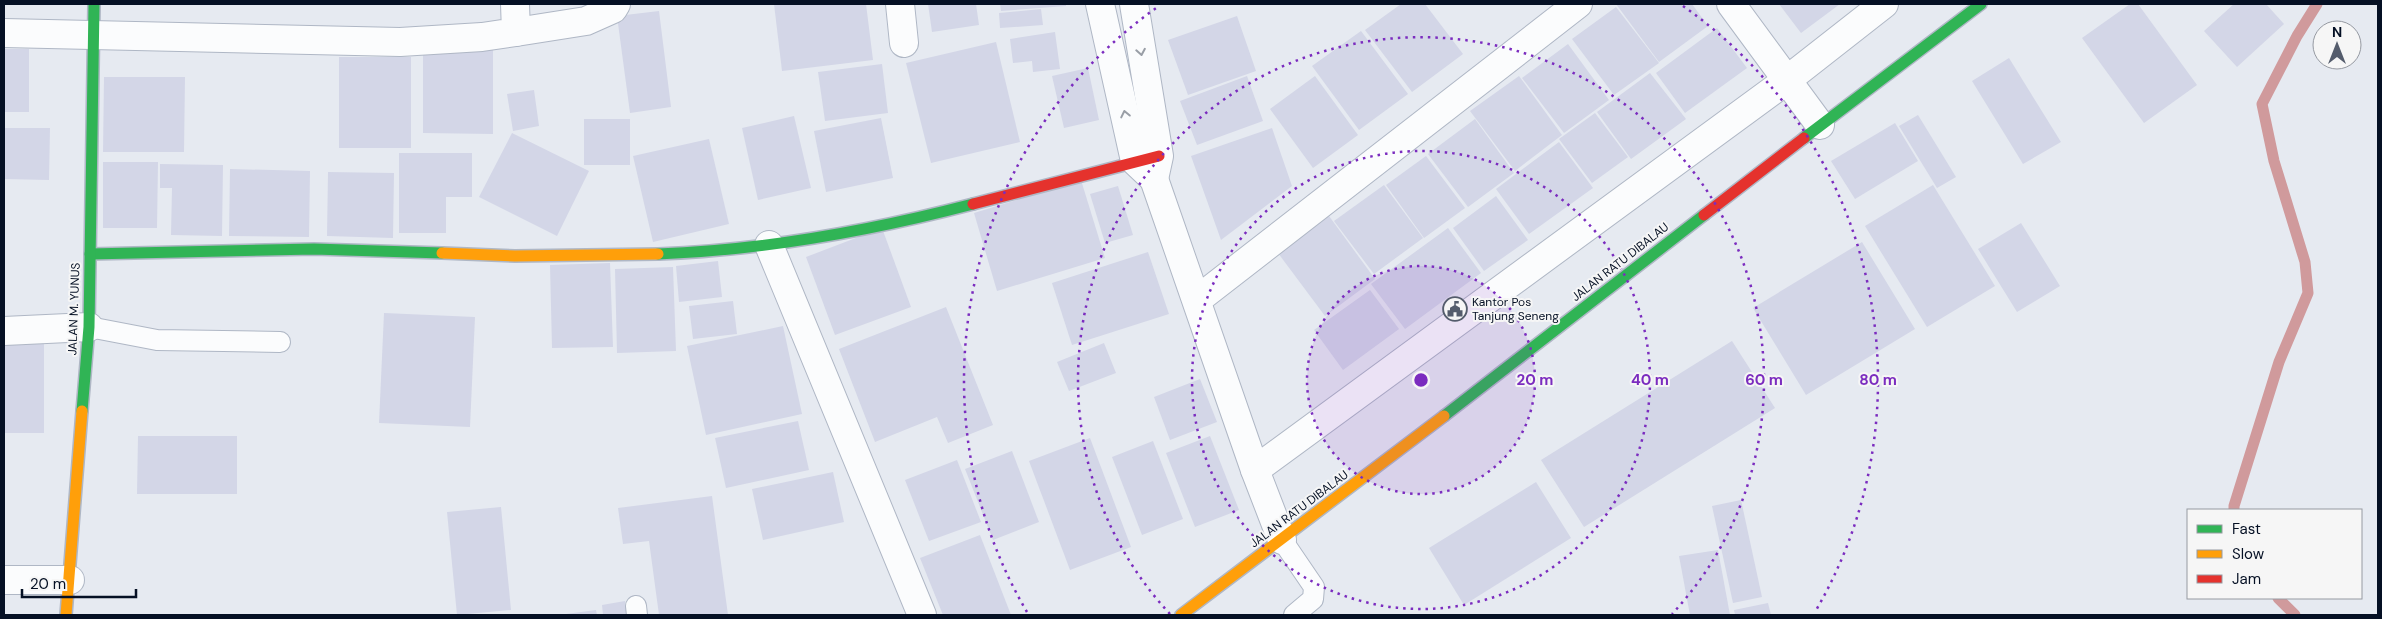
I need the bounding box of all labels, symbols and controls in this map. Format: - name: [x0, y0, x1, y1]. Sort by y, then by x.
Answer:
- north arrow: [2312, 20, 2362, 70]
- text: N: [2332, 23, 2342, 41]
- one-way arrow: [1136, 48, 1146, 56]
- one-way arrow: [1120, 109, 1131, 118]
- street label: JALAN RATU DIBALAU: [1568, 219, 1672, 305]
- street label: JALAN M. YUNUS: [64, 262, 84, 356]
- place label: Kantor Pos Tanjung Seneng: [1472, 294, 1559, 324]
- public building icon: Kantor Pos Tanjung Seneng: [1442, 296, 1468, 322]
- text: 20 m: [1517, 370, 1553, 390]
- text: 40 m: [1631, 370, 1669, 390]
- text: 60 m: [1745, 370, 1783, 390]
- text: 80 m: [1859, 370, 1897, 390]
- centre of rings: [1412, 371, 1430, 389]
- street label: JALAN RATU DIBALAU: [1247, 467, 1352, 551]
- legend: [2187, 509, 2362, 599]
- text: Fast: [2232, 519, 2261, 539]
- text: Slow: [2232, 544, 2265, 564]
- scale bar: [22, 566, 136, 598]
- text: Jam: [2232, 569, 2261, 589]
- text: 20 m: [30, 574, 66, 594]

